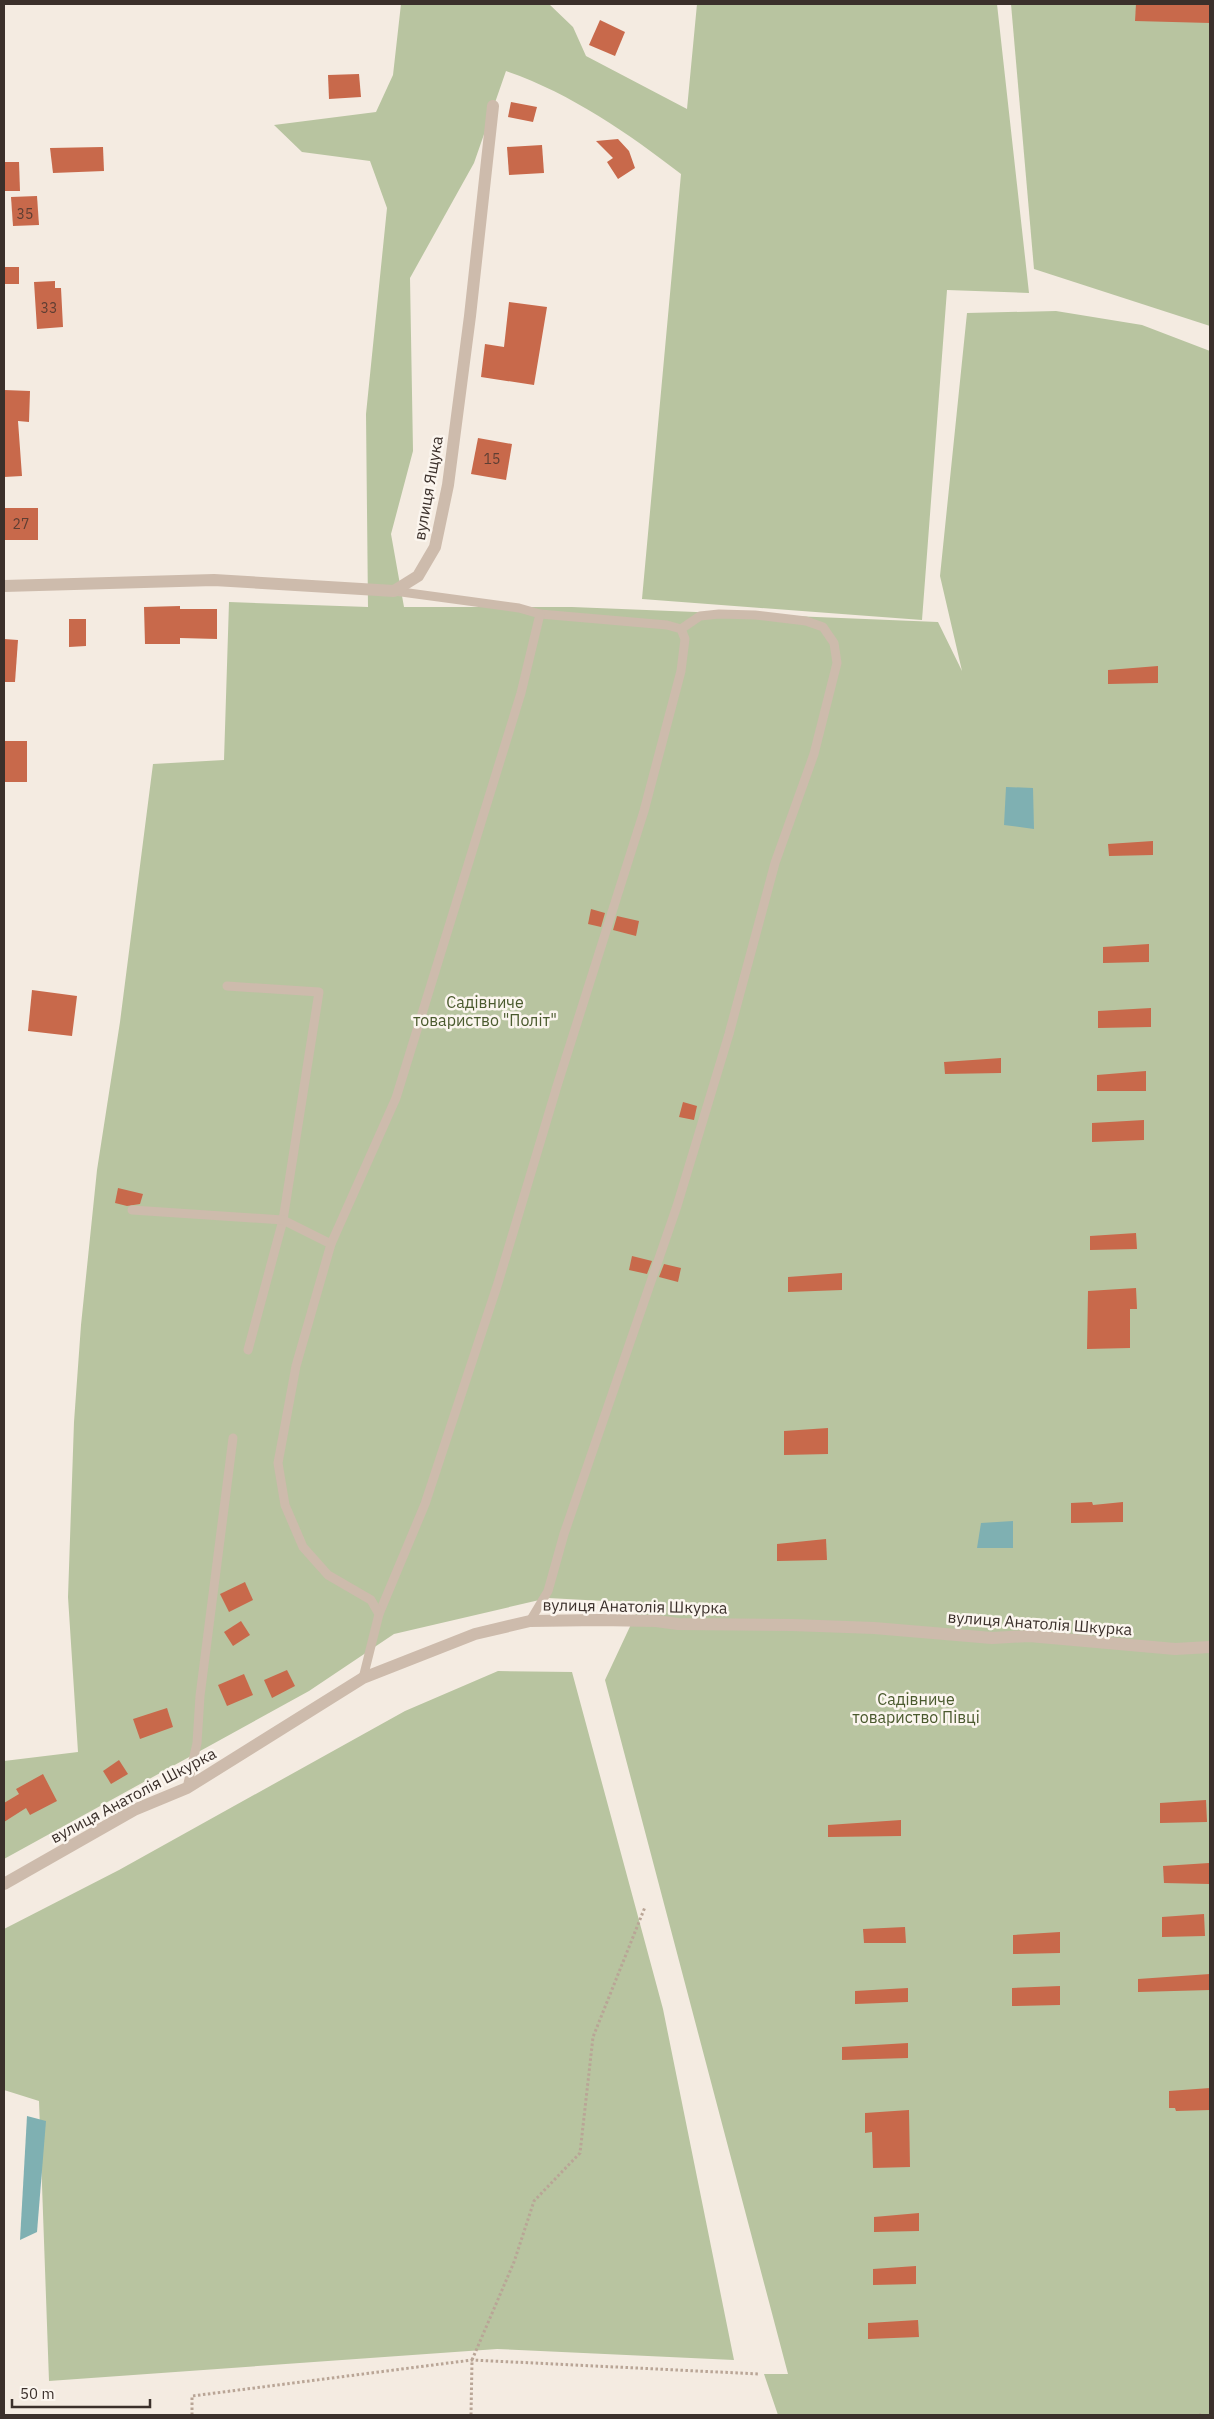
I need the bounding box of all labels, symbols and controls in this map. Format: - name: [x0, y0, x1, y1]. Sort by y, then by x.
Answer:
- house number: 35: [17, 205, 33, 223]
- house number: 33: [41, 299, 57, 317]
- street label: вулиця Ящука: [409, 434, 447, 542]
- house number: 15: [484, 450, 500, 468]
- house number: 27: [13, 515, 29, 533]
- park label: Садівниче товариство "Політ": [413, 992, 557, 1030]
- street label: вулиця Анатолія Шкурка: [542, 1594, 728, 1618]
- street label: вулиця Анатолія Шкурка: [947, 1607, 1133, 1639]
- park label: Садівниче товариство Півці: [852, 1689, 980, 1727]
- street label: вулиця Анатолія Шкурка: [47, 1743, 220, 1847]
- scale bar: [12, 2376, 150, 2408]
- text: 50 m: [20, 2384, 55, 2403]

